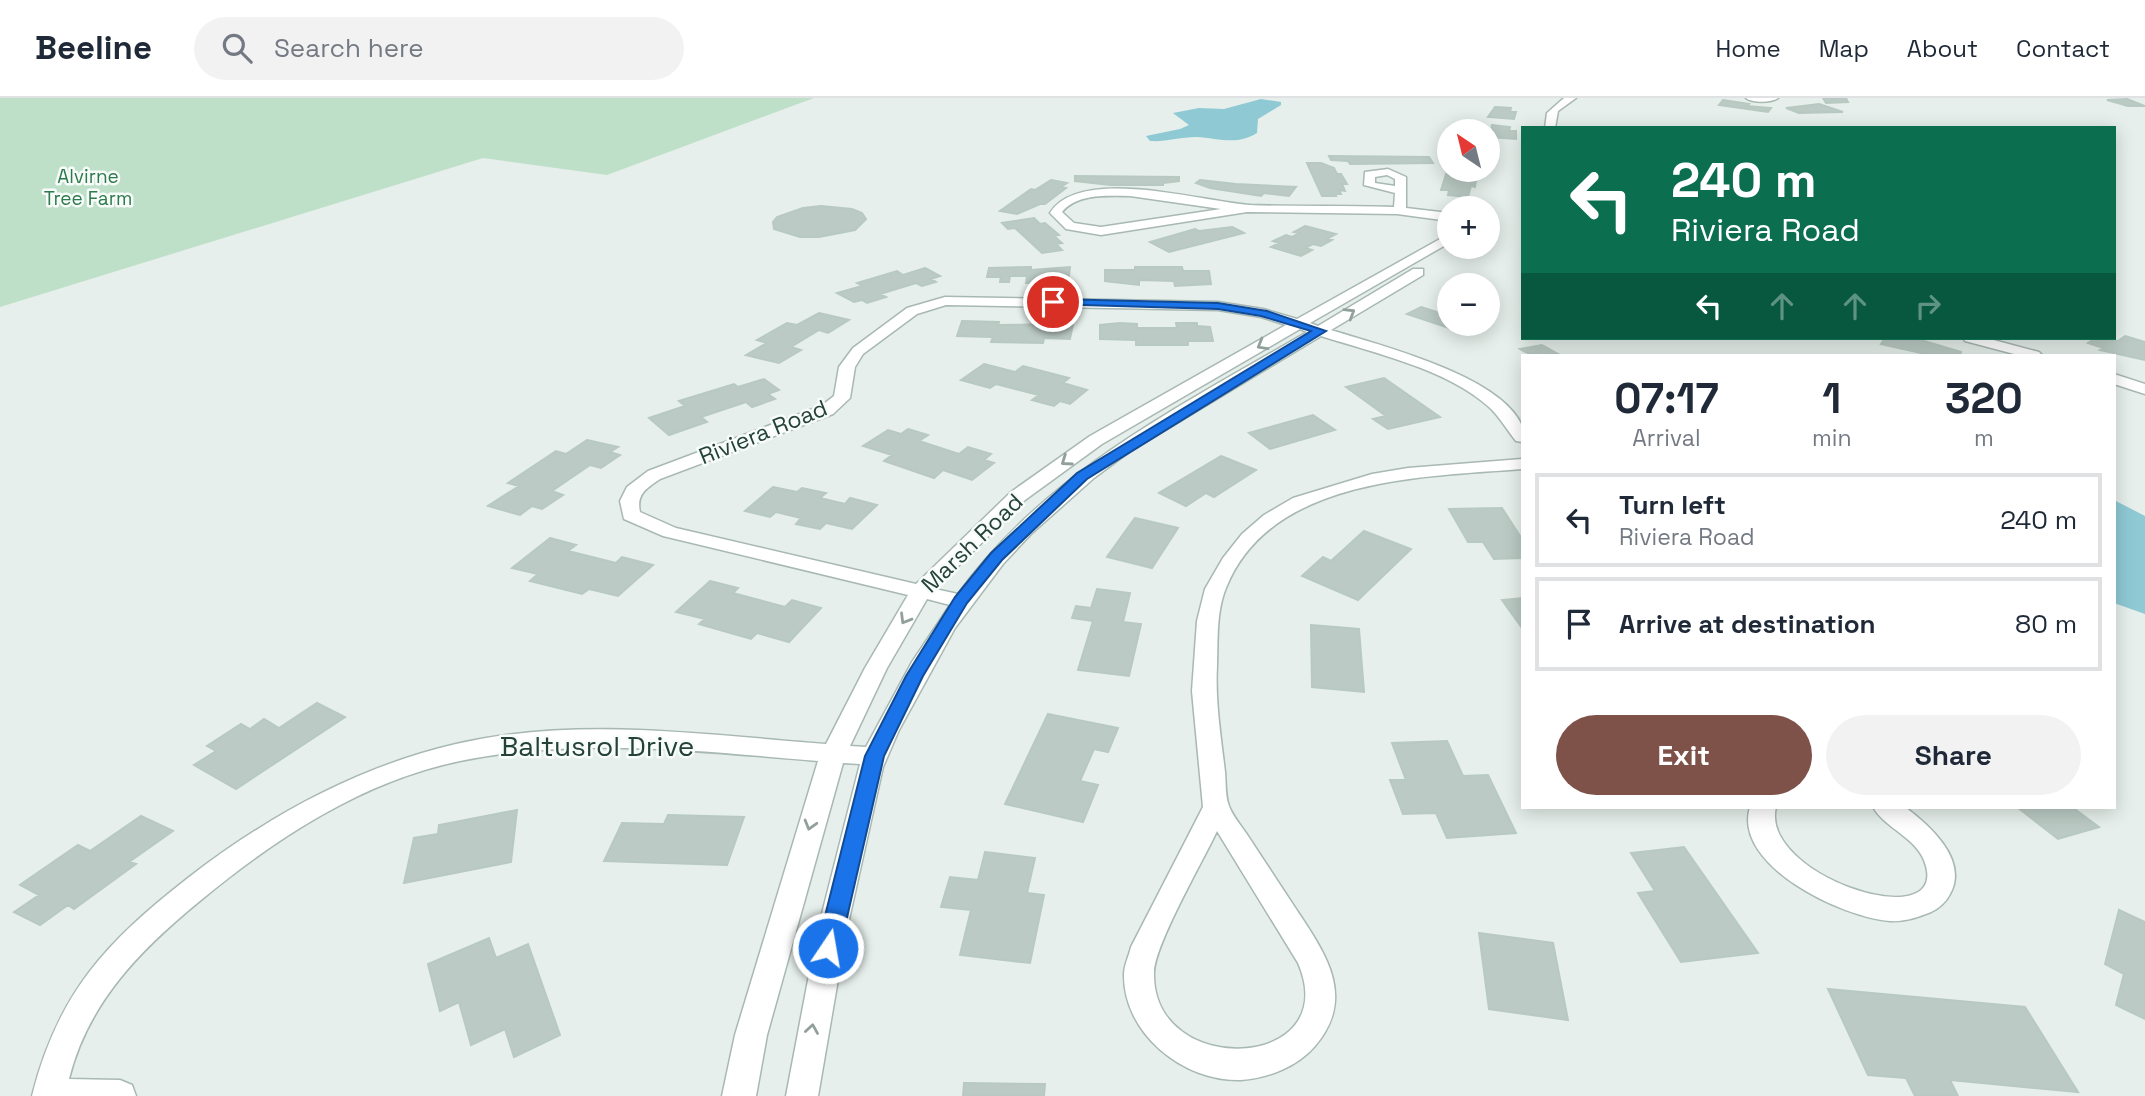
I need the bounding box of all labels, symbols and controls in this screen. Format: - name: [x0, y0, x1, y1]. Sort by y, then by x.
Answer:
- search box: [194, 17, 684, 80]
- text: Beeline: [35, 27, 152, 69]
- icon: search: [218, 29, 256, 67]
- text: Search here: [274, 31, 424, 65]
- text: Home: [1715, 33, 1781, 64]
- text: Map: [1819, 33, 1869, 64]
- text: About: [1907, 33, 1978, 64]
- text: Contact: [2016, 33, 2110, 64]
- north arrow: [1437, 119, 1500, 182]
- map controls: [1437, 119, 1500, 336]
- text: 240 m: [1671, 149, 1817, 211]
- icon: left: [1556, 154, 1647, 245]
- park label: Alvirne Tree Farm: [44, 164, 132, 211]
- button: +: [1437, 196, 1500, 259]
- text: Riviera Road: [1671, 210, 1860, 250]
- pin: [1023, 272, 1083, 332]
- button: −: [1437, 273, 1500, 336]
- icon: arrive: [1034, 283, 1072, 321]
- icon: left: [1690, 287, 1728, 325]
- icon: ahead: [1763, 287, 1801, 325]
- icon: ahead: [1836, 287, 1874, 325]
- icon: right: [1909, 287, 1947, 325]
- one-way arrow: [1342, 308, 1355, 321]
- one-way arrow: [1257, 337, 1269, 350]
- text: 07:17: [1614, 372, 1719, 425]
- text: 1: [1822, 372, 1841, 425]
- text: 320: [1945, 372, 2023, 425]
- street label: Riviera Road: [694, 393, 832, 471]
- text: Arrival: [1632, 423, 1701, 453]
- text: min: [1812, 423, 1852, 453]
- text: m: [1974, 423, 1994, 453]
- one-way arrow: [1061, 452, 1074, 465]
- street label: Marsh Road: [915, 487, 1029, 599]
- text: Turn left: [1619, 488, 1726, 522]
- icon: left: [1560, 501, 1598, 539]
- text: 240 m: [2000, 503, 2077, 537]
- text: Riviera Road: [1619, 522, 1755, 552]
- icon: arrive: [1560, 605, 1598, 643]
- text: Arrive at destination: [1619, 607, 1876, 641]
- text: 80 m: [2015, 607, 2077, 641]
- one-way arrow: [900, 611, 913, 624]
- button: Exit: [1556, 715, 1812, 795]
- button: Share: [1826, 715, 2081, 795]
- street label: Baltusrol Drive: [500, 728, 694, 764]
- one-way arrow: [804, 818, 819, 830]
- position arrow: [791, 911, 865, 985]
- one-way arrow: [804, 1023, 819, 1034]

